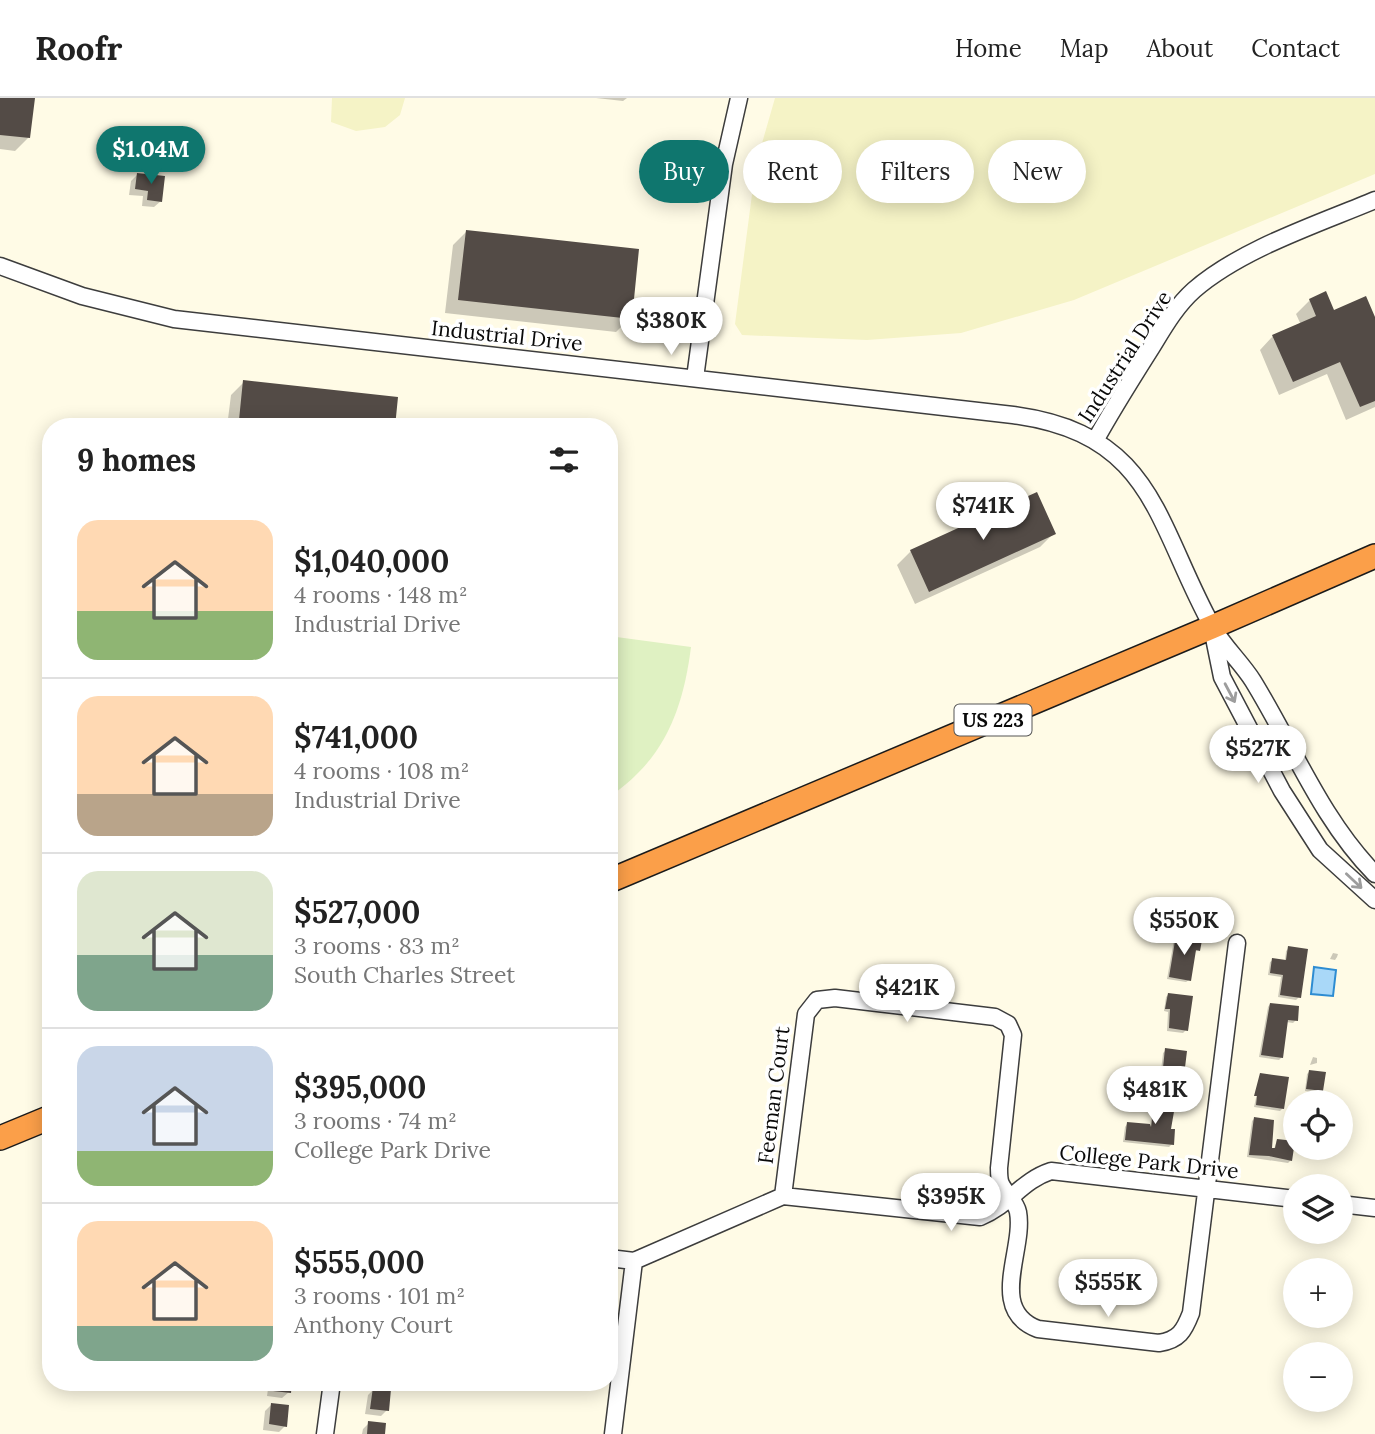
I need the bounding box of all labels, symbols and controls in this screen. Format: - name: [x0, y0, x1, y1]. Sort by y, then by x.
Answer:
- text: Roofr: [35, 27, 122, 69]
- text: Home: [955, 33, 1022, 64]
- text: Map: [1060, 33, 1109, 64]
- text: About: [1147, 33, 1213, 64]
- text: Contact: [1251, 33, 1340, 64]
- pin: $1.04M: [94, 126, 208, 186]
- text: $1.04M: [112, 134, 190, 163]
- chip: Buy: [639, 140, 729, 203]
- chip: Rent: [743, 140, 842, 203]
- chip: Filters: [856, 140, 974, 203]
- chip: New: [988, 140, 1086, 203]
- street label: Industrial Drive: [1072, 286, 1177, 428]
- pin: $380K: [622, 298, 720, 357]
- text: $380K: [636, 305, 706, 334]
- street label: Industrial Drive: [430, 314, 584, 357]
- text: 9 homes: [77, 441, 196, 479]
- icon: filters: [545, 441, 583, 479]
- pin: $741K: [934, 482, 1032, 542]
- text: $741K: [952, 490, 1014, 519]
- text: $1,040,000: [294, 542, 449, 580]
- icon: home: [133, 548, 217, 632]
- text: 4 rooms · 148 m²: [294, 580, 468, 609]
- text: Industrial Drive: [294, 609, 461, 638]
- one-way arrow: [1223, 682, 1237, 702]
- road number: US 223: [954, 705, 1032, 736]
- text: $741,000: [294, 718, 418, 756]
- icon: home: [133, 724, 217, 808]
- pin: $527K: [1209, 726, 1307, 785]
- text: $527K: [1225, 733, 1291, 762]
- text: 4 rooms · 108 m²: [294, 756, 469, 785]
- text: Industrial Drive: [294, 785, 461, 814]
- one-way arrow: [1345, 873, 1362, 890]
- text: $527,000: [294, 893, 420, 931]
- pin: $550K: [1135, 898, 1233, 957]
- icon: home: [133, 899, 217, 983]
- text: $550K: [1149, 905, 1219, 934]
- text: 3 rooms · 83 m²: [294, 931, 460, 960]
- text: South Charles Street: [294, 960, 515, 989]
- pin: $421K: [858, 964, 956, 1024]
- text: $421K: [875, 972, 939, 1001]
- street label: Feeman Court: [752, 1024, 795, 1165]
- pin: $481K: [1106, 1066, 1204, 1126]
- text: $395,000: [294, 1068, 426, 1106]
- icon: home: [133, 1074, 217, 1158]
- text: $481K: [1123, 1074, 1187, 1103]
- map controls: [1283, 1090, 1353, 1412]
- button: locate: [1283, 1090, 1353, 1160]
- text: 3 rooms · 74 m²: [294, 1106, 457, 1135]
- text: College Park Drive: [294, 1135, 491, 1164]
- street label: College Park Drive: [1058, 1139, 1240, 1184]
- pin: $395K: [902, 1174, 1000, 1233]
- button: layers: [1283, 1174, 1353, 1244]
- text: $395K: [917, 1181, 985, 1210]
- text: $555,000: [294, 1243, 425, 1281]
- icon: home: [133, 1249, 217, 1333]
- button: +: [1283, 1258, 1353, 1328]
- pin: $555K: [1059, 1260, 1157, 1319]
- text: $555K: [1074, 1267, 1142, 1296]
- text: 3 rooms · 101 m²: [294, 1281, 465, 1310]
- text: Anthony Court: [294, 1310, 453, 1339]
- button: −: [1283, 1342, 1353, 1412]

